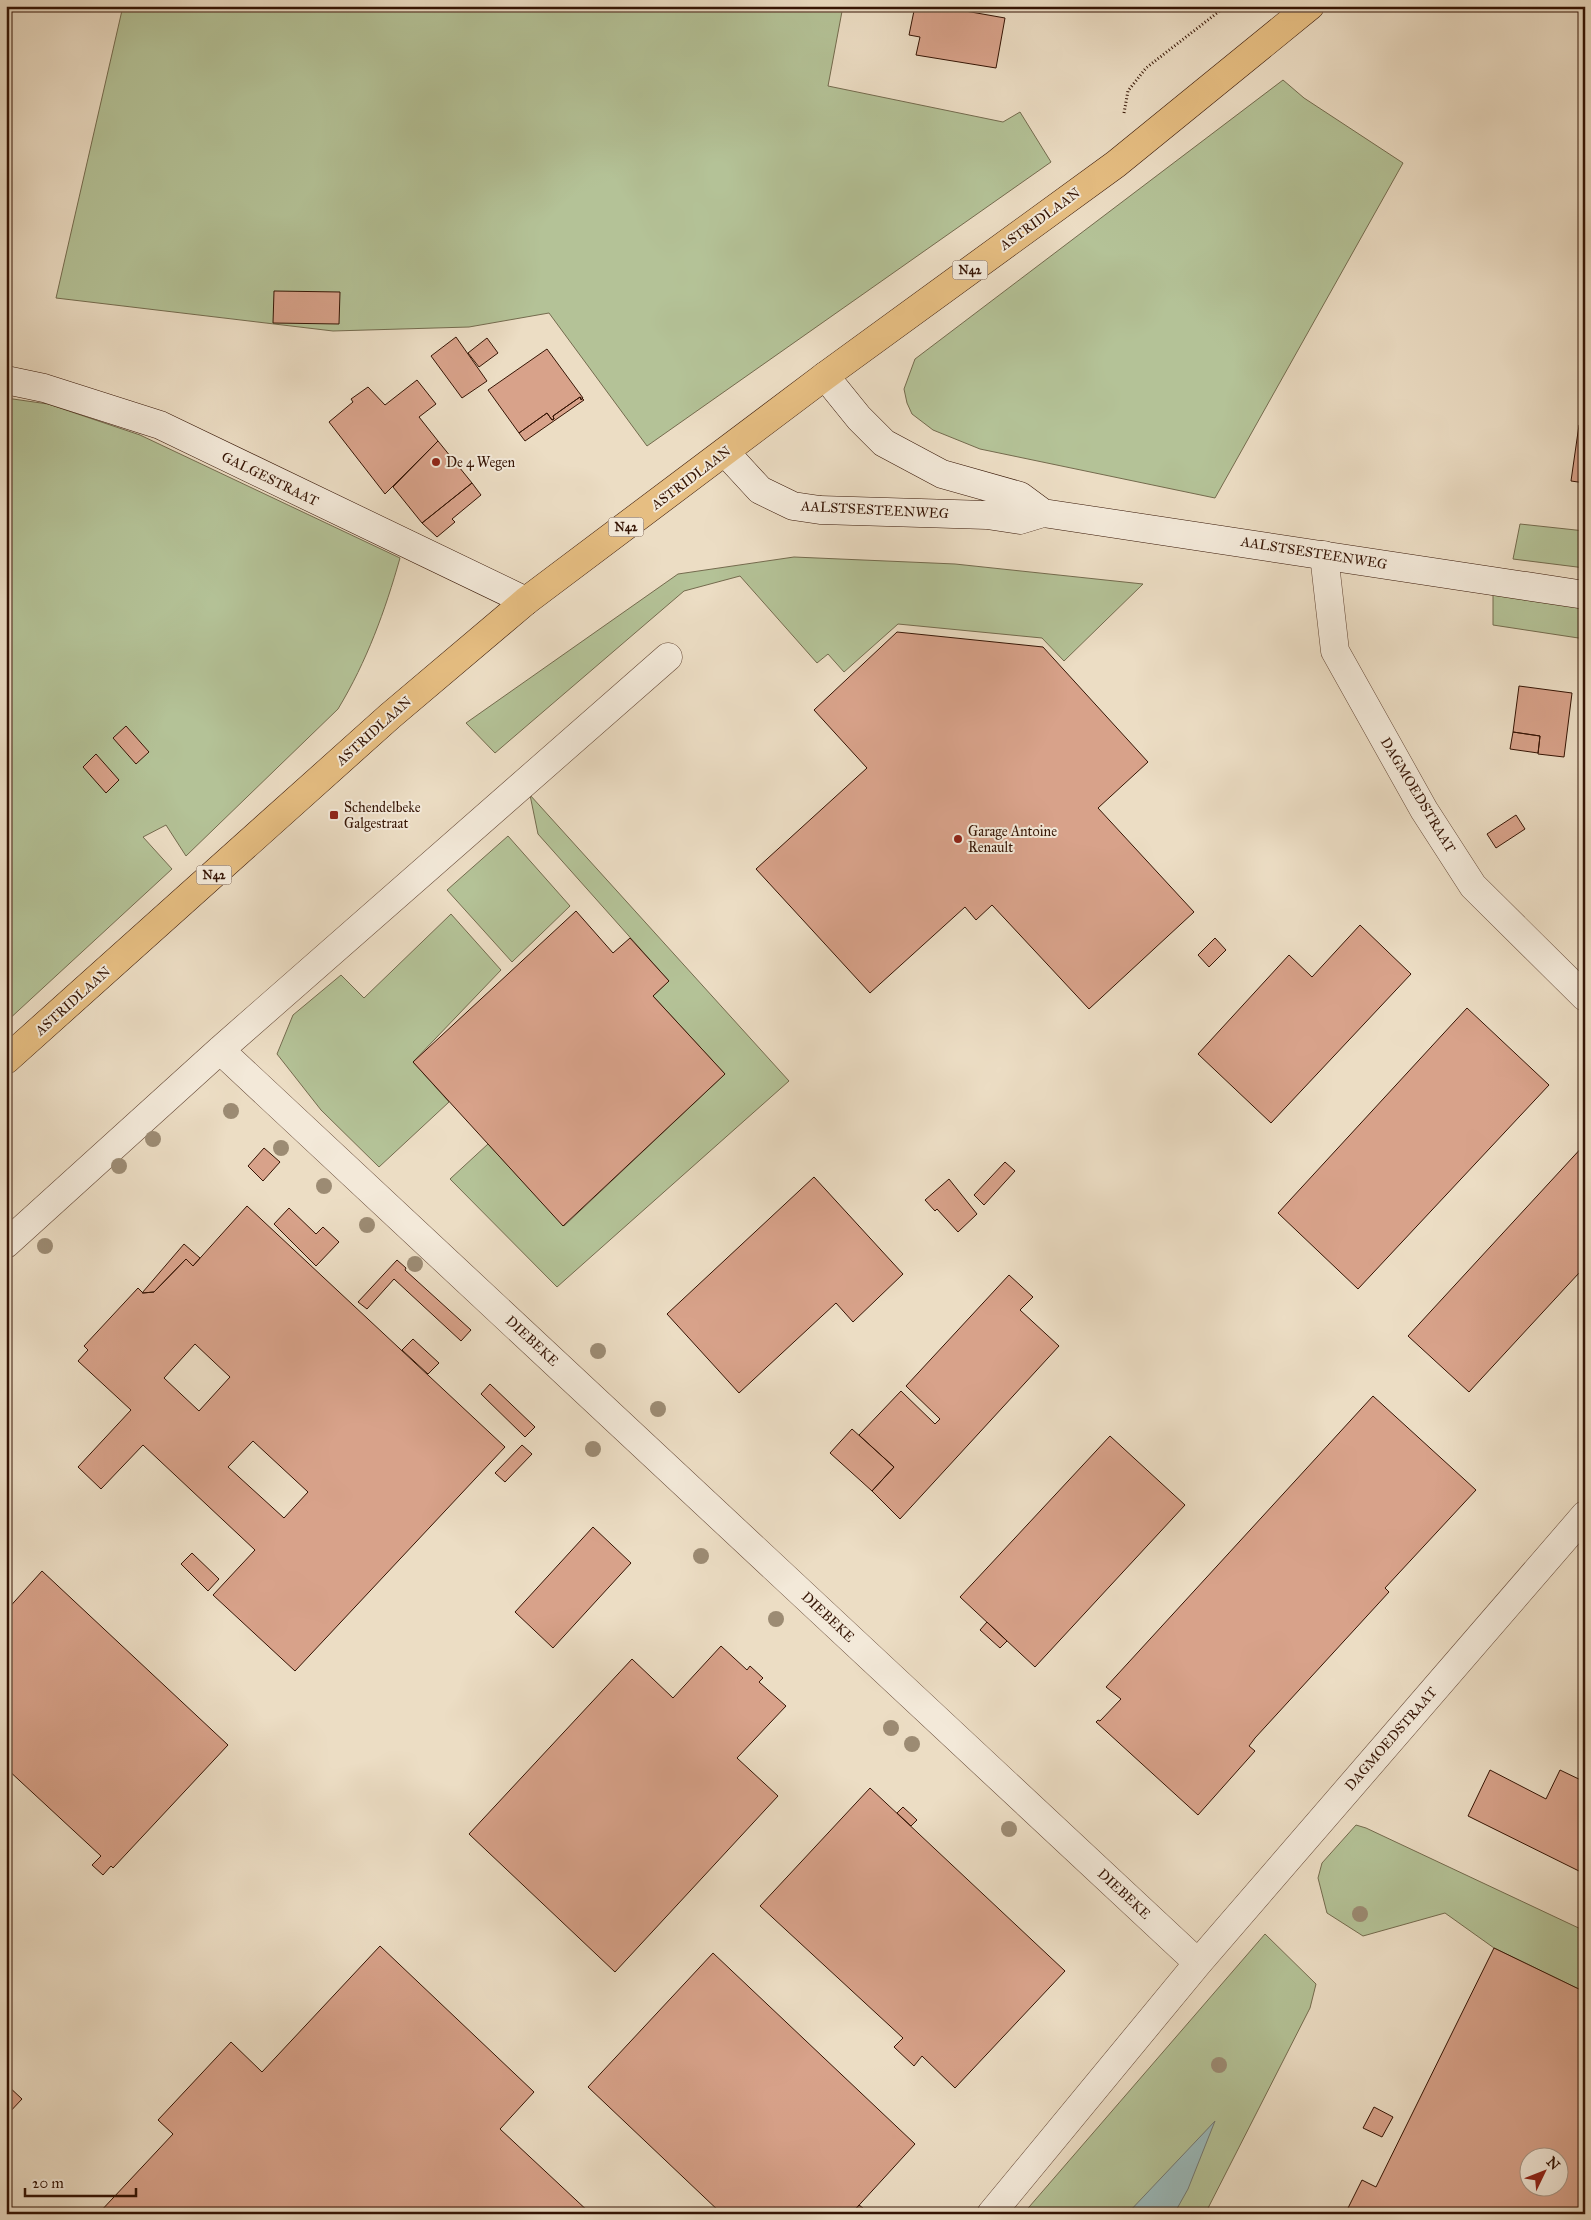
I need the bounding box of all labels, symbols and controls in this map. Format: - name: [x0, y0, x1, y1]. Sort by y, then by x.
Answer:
- street label: ASTRIDLAAN: [996, 184, 1084, 254]
- road number: N42: [952, 260, 988, 280]
- street label: ASTRIDLAAN: [647, 442, 734, 514]
- street label: GALGESTRAAT: [219, 448, 322, 510]
- place label: De 4 Wegen: [446, 454, 516, 471]
- marker: De 4 Wegen: [430, 456, 442, 468]
- street label: AALSTSESTEENWEG: [800, 498, 949, 522]
- road number: N42: [608, 518, 644, 536]
- street label: AALSTSESTEENWEG: [1239, 533, 1388, 573]
- street label: ASTRIDLAAN: [332, 693, 415, 770]
- street label: DAGMOEDSTRAAT: [1377, 734, 1459, 856]
- place label: Schendelbeke Galgestraat: [344, 799, 421, 832]
- marker: Schendelbeke Galgestraat: [328, 809, 340, 821]
- place label: Garage Antoine Renault: [968, 823, 1057, 856]
- marker: Garage Antoine Renault: [952, 833, 964, 845]
- road number: N42: [196, 866, 232, 884]
- street label: ASTRIDLAAN: [31, 963, 114, 1040]
- street label: DIEBEKE: [502, 1312, 562, 1370]
- street label: DIEBEKE: [798, 1588, 858, 1646]
- street label: DAGMOEDSTRAAT: [1341, 1683, 1441, 1794]
- street label: DIEBEKE: [1094, 1865, 1154, 1923]
- north arrow: [1518, 2148, 1568, 2198]
- text: N: [1543, 2153, 1563, 2174]
- scale bar: [25, 2165, 136, 2197]
- text: 20 m: [32, 2174, 64, 2192]

